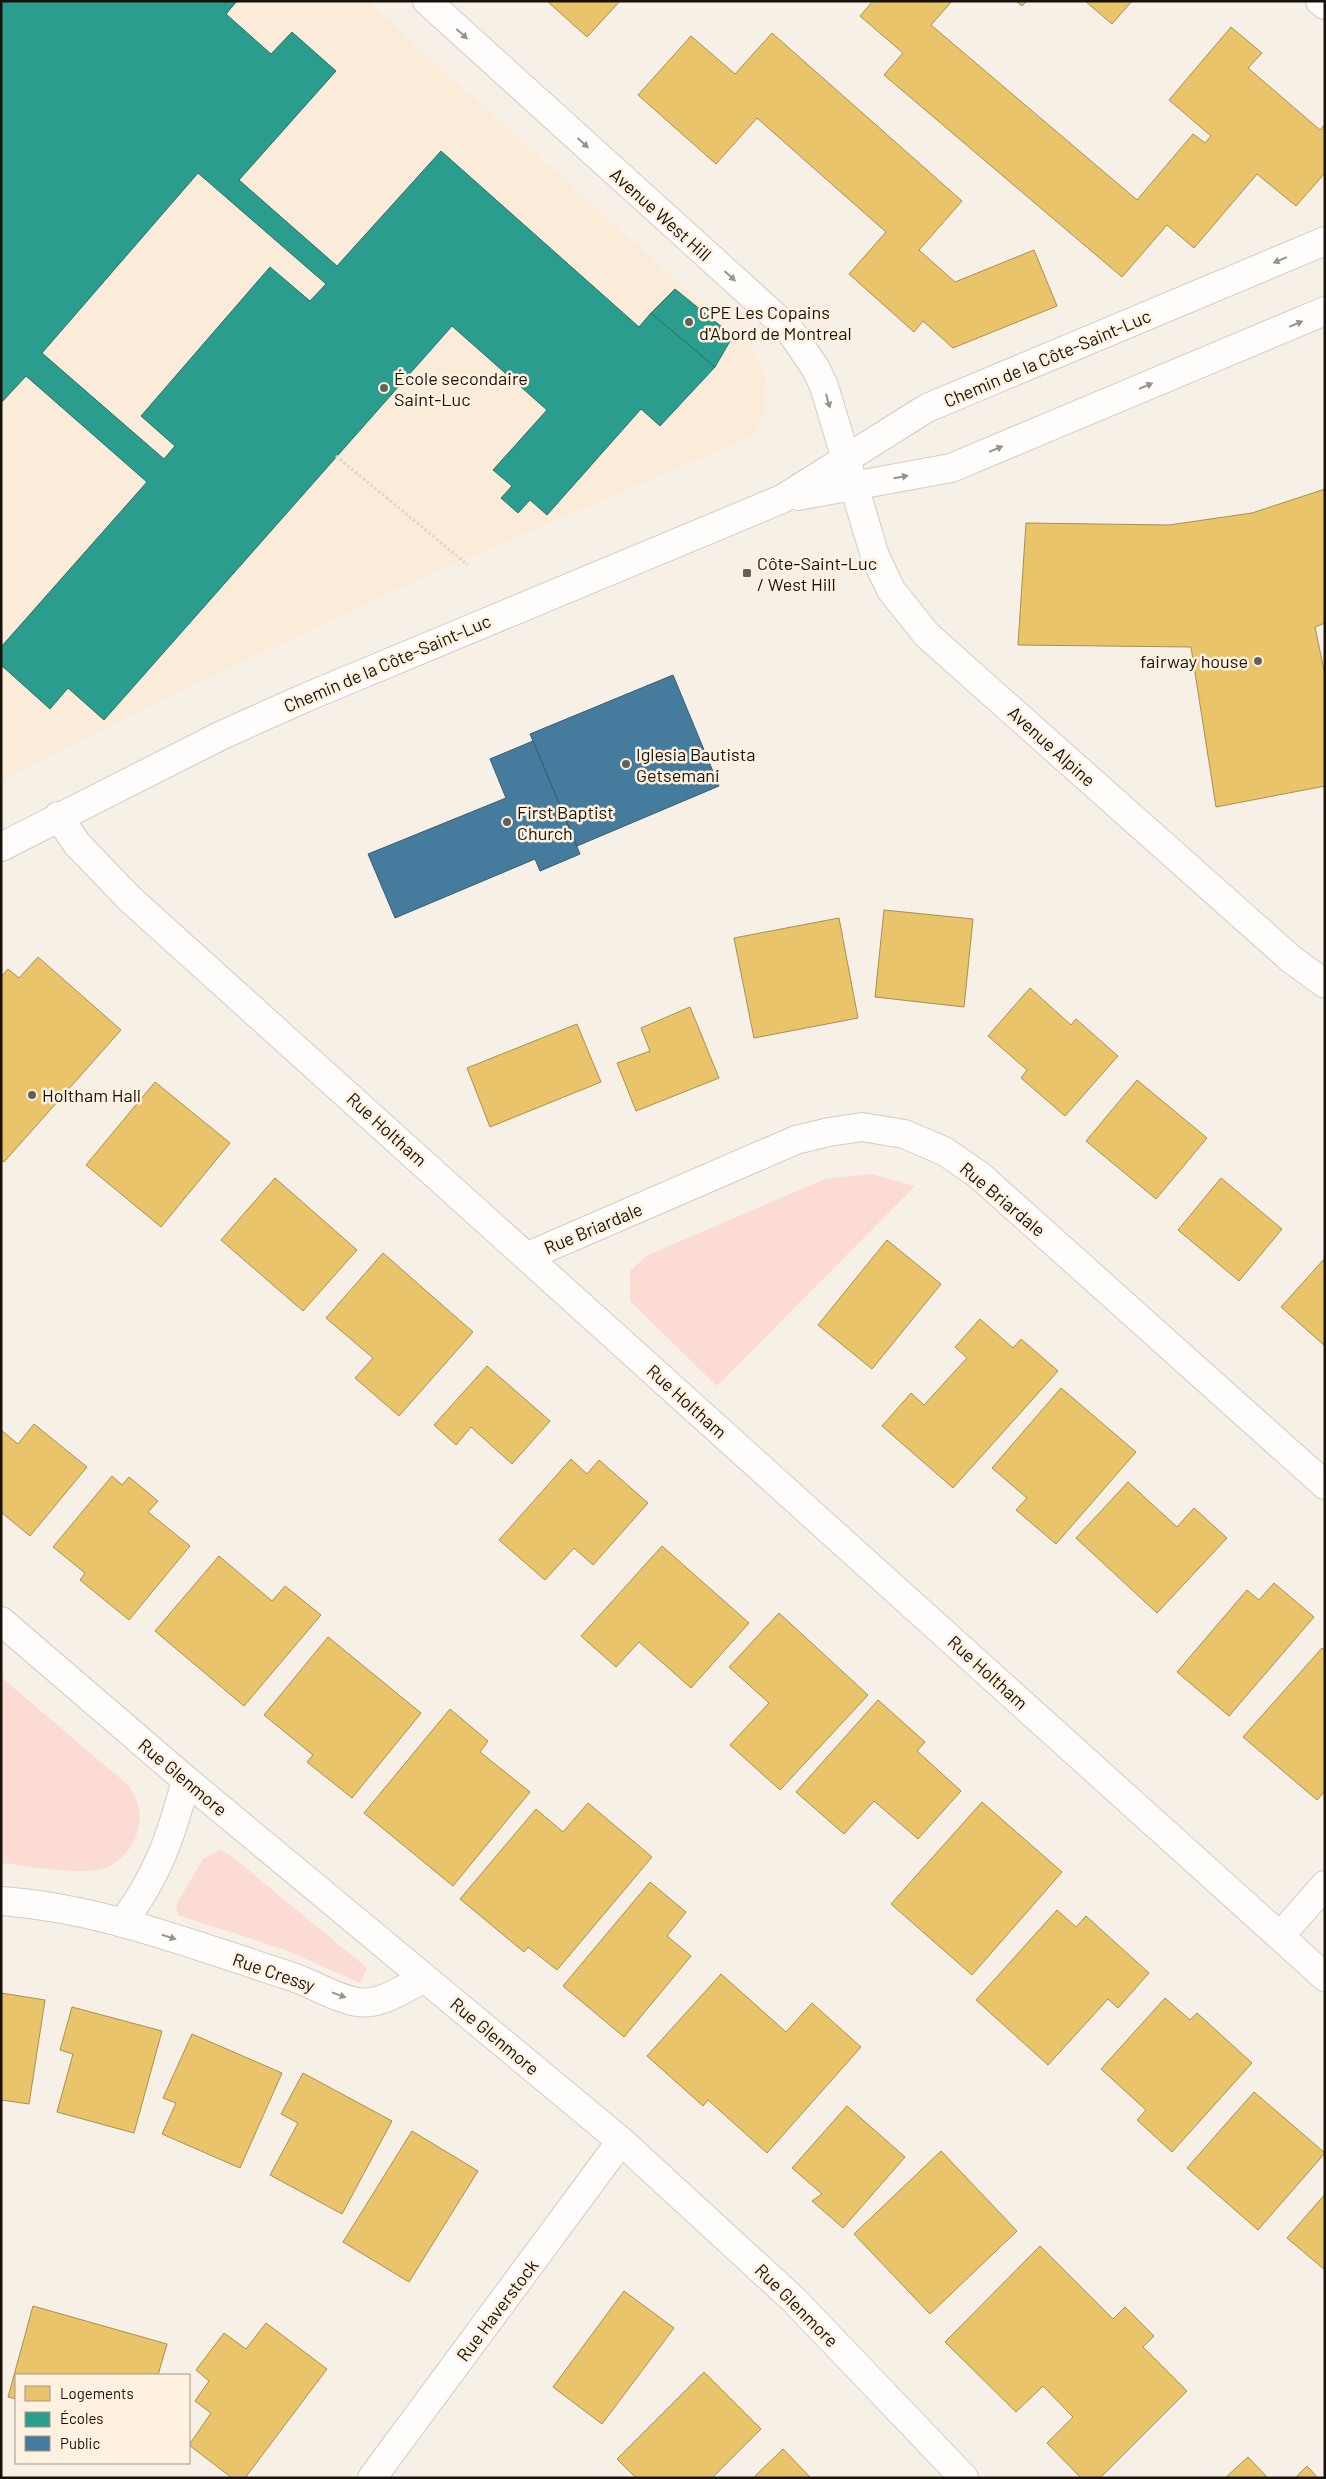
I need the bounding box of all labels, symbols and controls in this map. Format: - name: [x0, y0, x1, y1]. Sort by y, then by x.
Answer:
- one-way arrow: [456, 28, 468, 40]
- one-way arrow: [577, 137, 589, 149]
- street label: Avenue West Hill: [606, 163, 716, 265]
- one-way arrow: [1273, 256, 1287, 264]
- one-way arrow: [723, 270, 736, 281]
- place label: CPE Les Copains d'Abord de Montreal: [699, 301, 852, 344]
- street label: Chemin de la Côte-Saint-Luc: [940, 304, 1154, 412]
- marker: CPE Les Copains d'Abord de Montreal: [683, 316, 695, 328]
- one-way arrow: [1289, 319, 1303, 327]
- place label: École secondaire Saint-Luc: [394, 367, 528, 410]
- marker: École secondaire Saint-Luc: [378, 382, 390, 394]
- one-way arrow: [1139, 382, 1153, 390]
- one-way arrow: [824, 394, 832, 409]
- one-way arrow: [989, 444, 1003, 452]
- one-way arrow: [893, 473, 908, 481]
- place label: Côte-Saint-Luc / West Hill: [757, 552, 877, 595]
- marker: Côte-Saint-Luc / West Hill: [741, 567, 753, 579]
- street label: Chemin de la Côte-Saint-Luc: [280, 609, 494, 717]
- place label: fairway house: [1140, 650, 1248, 672]
- marker: fairway house: [1252, 655, 1264, 667]
- street label: Avenue Alpine: [1004, 701, 1100, 791]
- place label: Iglesia Bautista Getsemani: [636, 743, 755, 786]
- marker: Iglesia Bautista Getsemani: [620, 758, 632, 770]
- place label: First Baptist Church: [517, 801, 614, 844]
- marker: First Baptist Church: [501, 816, 513, 828]
- place label: Holtham Hall: [42, 1084, 141, 1106]
- street label: Rue Holtham: [343, 1087, 431, 1171]
- marker: Holtham Hall: [26, 1089, 38, 1101]
- street label: Rue Briardale: [956, 1157, 1050, 1241]
- street label: Rue Briardale: [541, 1197, 645, 1259]
- street label: Rue Holtham: [643, 1359, 731, 1443]
- street label: Rue Holtham: [944, 1630, 1032, 1714]
- street label: Rue Glenmore: [134, 1734, 232, 1820]
- one-way arrow: [161, 1934, 176, 1942]
- street label: Rue Cressy: [230, 1948, 318, 1996]
- one-way arrow: [332, 1991, 347, 1999]
- street label: Rue Glenmore: [446, 1993, 544, 2079]
- street label: Rue Haverstock: [451, 2255, 543, 2365]
- street label: Rue Glenmore: [751, 2259, 843, 2351]
- legend: [15, 2374, 190, 2464]
- text: Logements: [60, 2384, 134, 2402]
- text: Écoles: [60, 2409, 104, 2427]
- text: Public: [60, 2434, 100, 2452]

